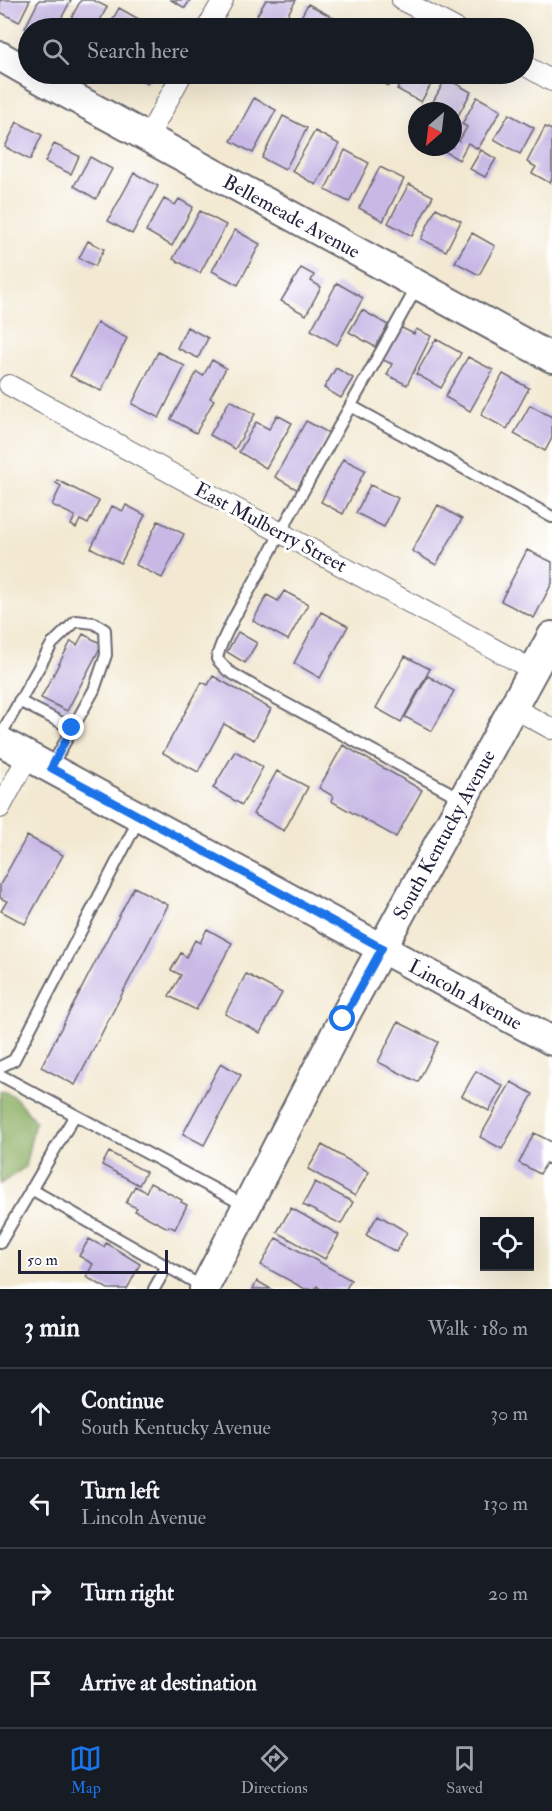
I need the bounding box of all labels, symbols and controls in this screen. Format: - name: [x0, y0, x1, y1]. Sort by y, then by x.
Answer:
- search box: [18, 18, 534, 84]
- icon: search: [39, 35, 72, 68]
- text: Search here: [87, 37, 189, 65]
- north arrow: [408, 102, 462, 156]
- street label: Bellemeade Avenue: [219, 169, 364, 264]
- street label: East Mulberry Street: [190, 477, 352, 578]
- route end: [58, 714, 84, 740]
- street label: South Kentucky Avenue: [388, 745, 501, 924]
- street label: Lincoln Avenue: [404, 954, 526, 1035]
- route start: [329, 1005, 355, 1031]
- map controls: [480, 1217, 534, 1271]
- button: locate: [480, 1217, 534, 1271]
- scale bar: [18, 1247, 168, 1274]
- text: 50 m: [27, 1250, 58, 1270]
- text: 3 min: [24, 1312, 80, 1344]
- text: Walk · 180 m: [428, 1316, 528, 1341]
- text: Continue: [81, 1387, 164, 1415]
- icon: ahead: [24, 1397, 57, 1430]
- text: 30 m: [490, 1401, 528, 1426]
- text: South Kentucky Avenue: [81, 1415, 271, 1440]
- text: Turn left: [81, 1477, 160, 1505]
- icon: left: [24, 1487, 57, 1520]
- text: 130 m: [483, 1491, 528, 1516]
- text: Lincoln Avenue: [81, 1505, 206, 1530]
- icon: right: [24, 1577, 57, 1610]
- text: Turn right: [81, 1579, 174, 1607]
- text: 20 m: [488, 1581, 528, 1606]
- icon: arrive: [24, 1667, 57, 1700]
- text: Arrive at destination: [81, 1669, 257, 1697]
- tab: Map: [69, 1742, 102, 1798]
- tab: Directions: [241, 1742, 308, 1798]
- tab: Saved: [446, 1742, 483, 1798]

